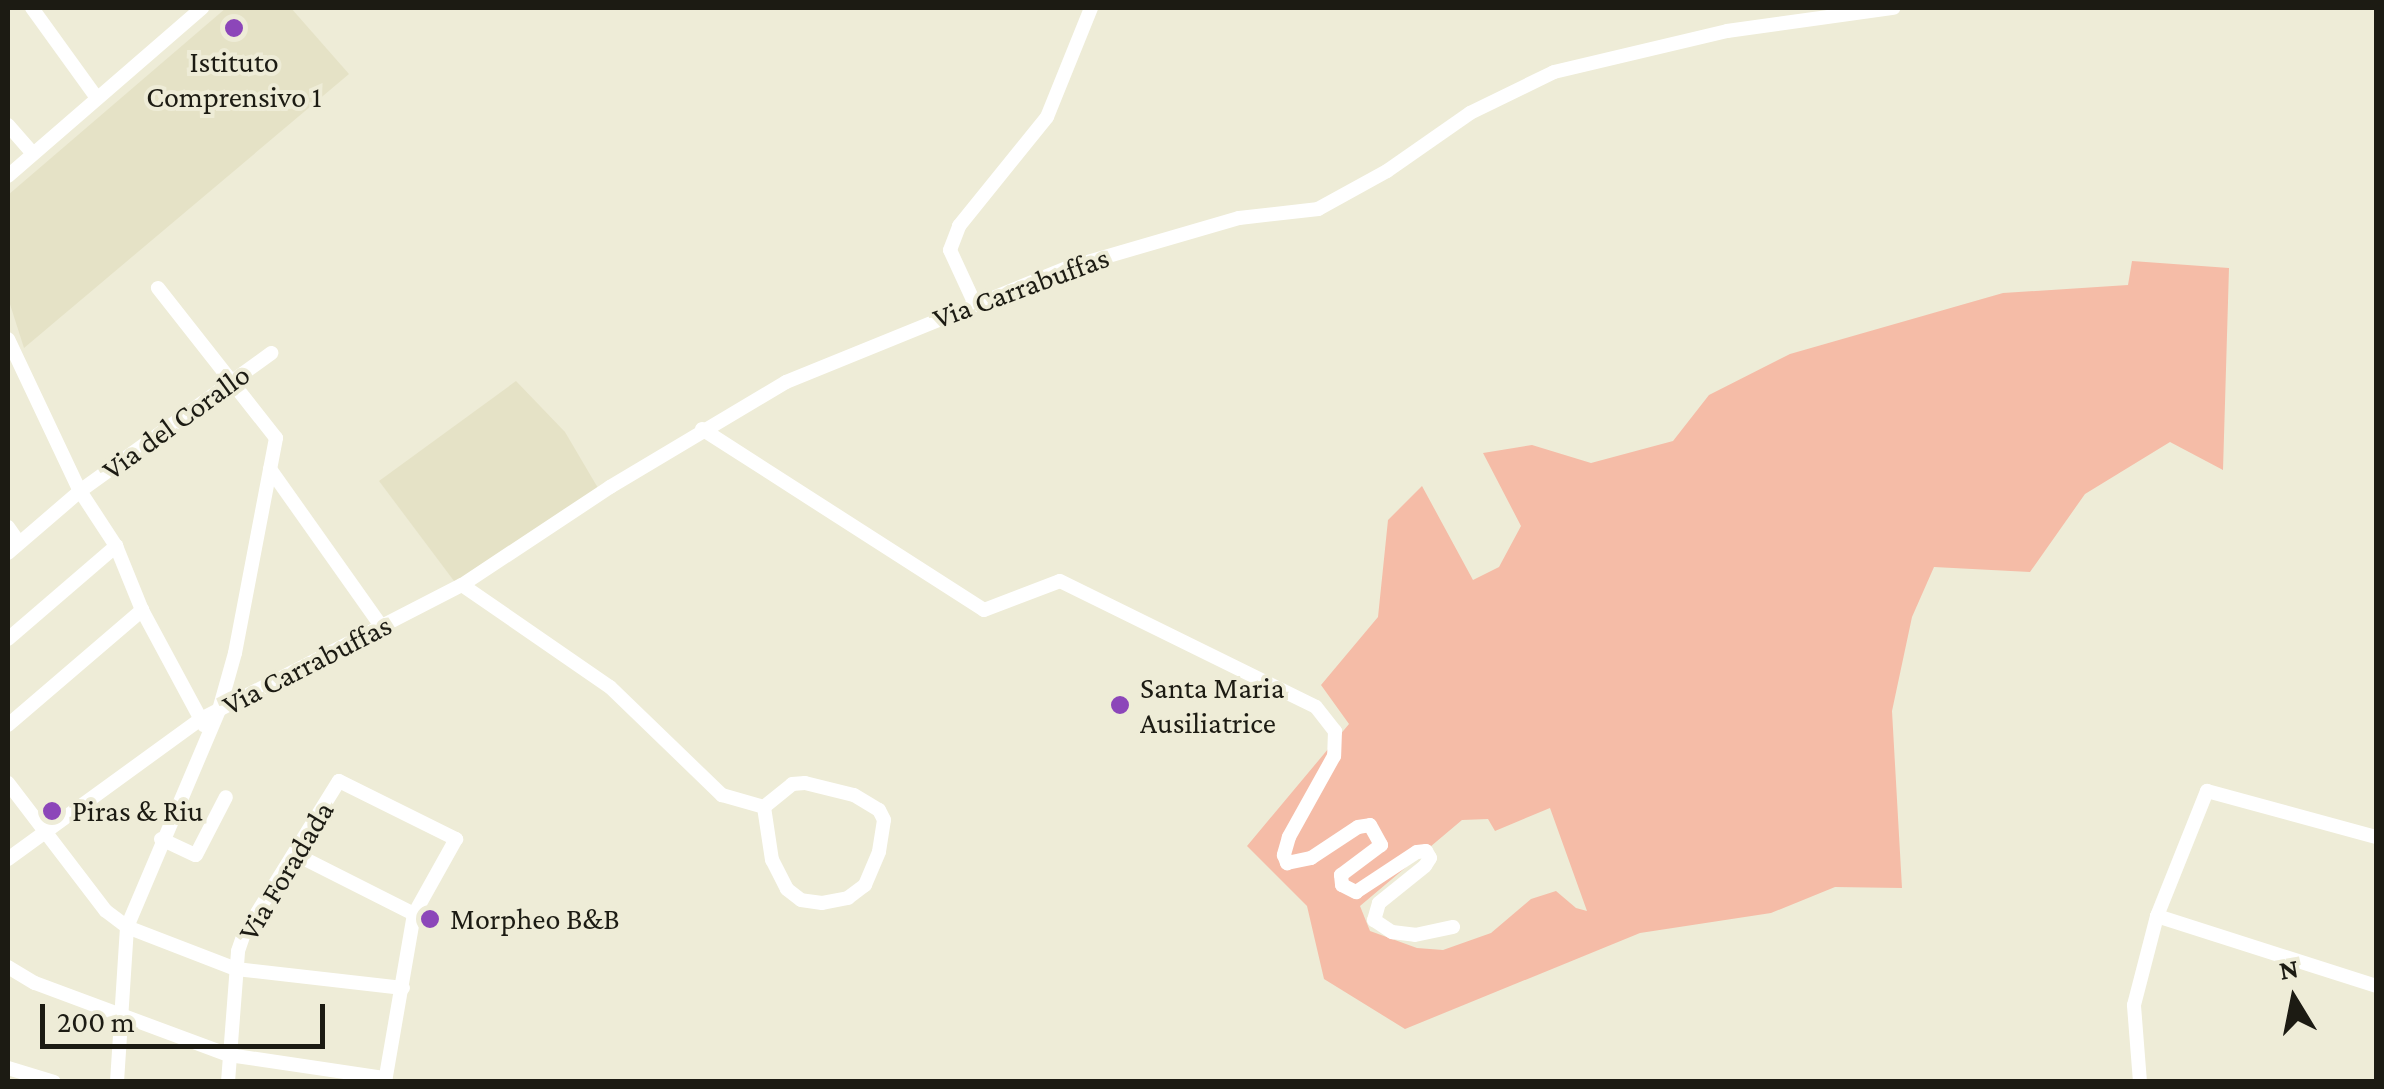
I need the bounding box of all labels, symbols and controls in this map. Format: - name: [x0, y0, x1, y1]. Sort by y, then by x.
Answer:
- marker: Istituto Comprensivo 1: [223, 17, 245, 39]
- place label: Istituto Comprensivo 1: [146, 44, 322, 114]
- street label: Via Carrabuffas: [928, 239, 1114, 337]
- street label: Via del Corallo: [95, 356, 257, 488]
- street label: Via Carrabuffas: [216, 607, 398, 723]
- place label: Santa Maria Ausiliatrice: [1140, 670, 1285, 740]
- marker: Santa Maria Ausiliatrice: [1109, 694, 1131, 716]
- place label: Piras & Riu: [72, 793, 203, 829]
- street label: Via Foradada: [230, 795, 342, 947]
- marker: Piras & Riu: [41, 800, 63, 822]
- place label: Morpheo B&B: [450, 901, 620, 937]
- marker: Morpheo B&B: [419, 908, 441, 930]
- north arrow: [2244, 949, 2344, 1049]
- text: N: [2277, 952, 2301, 986]
- scale bar: [45, 984, 330, 1046]
- text: 200 m: [57, 1005, 135, 1038]

